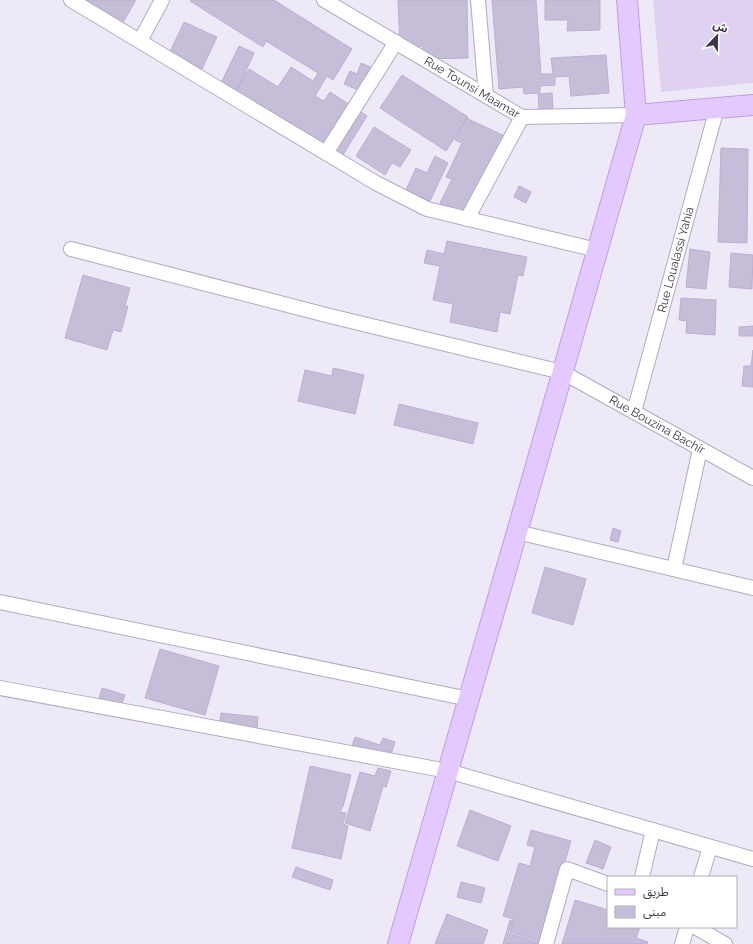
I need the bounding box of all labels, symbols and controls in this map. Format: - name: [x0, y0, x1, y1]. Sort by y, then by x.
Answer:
- north arrow: [697, 16, 737, 56]
- text: ش: [711, 18, 730, 36]
- street label: Rue Tounsi Maamar: [422, 54, 523, 122]
- street label: Rue Loualassi Yahia: [655, 205, 697, 314]
- street label: Rue Bouzina Bachir: [607, 393, 708, 457]
- legend: [607, 876, 737, 928]
- text: طريق: [643, 885, 669, 900]
- text: مبنى: [643, 905, 666, 919]

